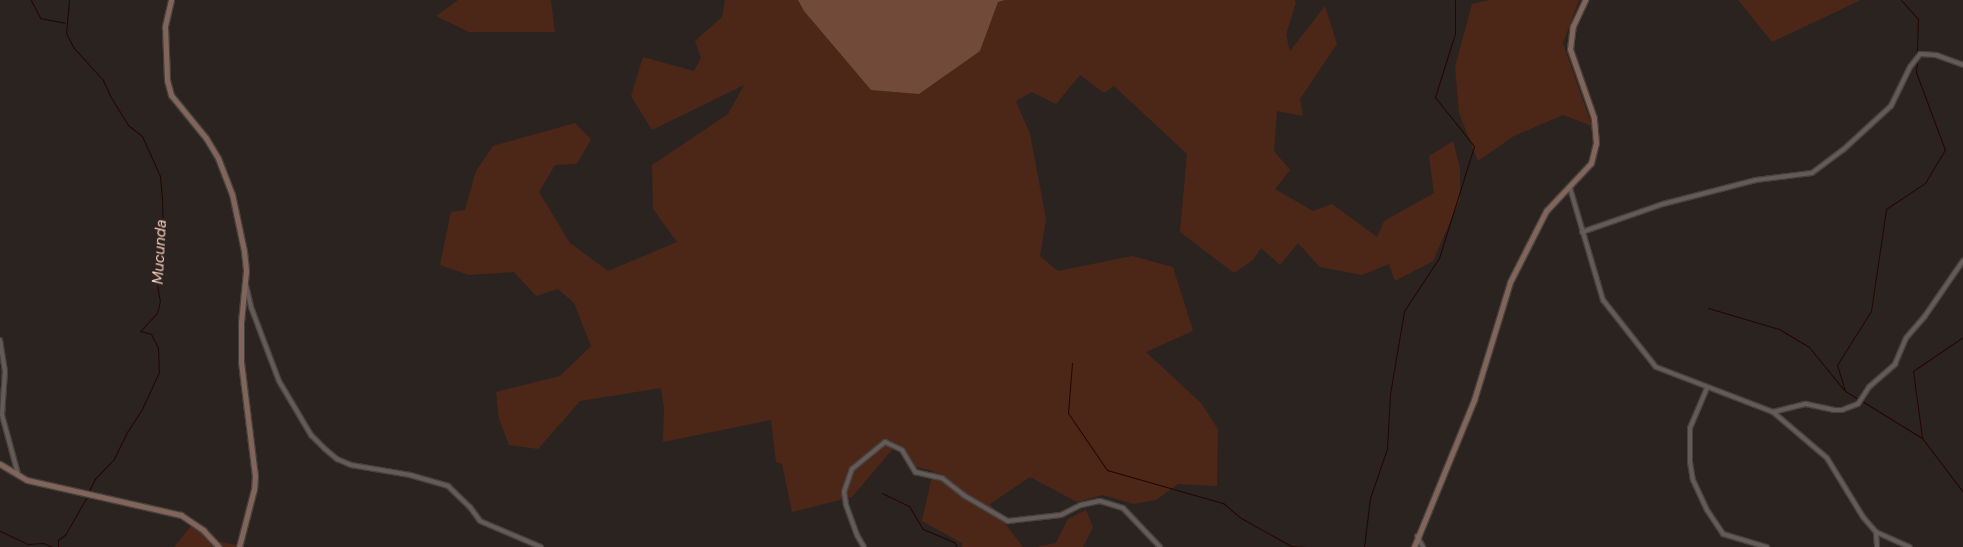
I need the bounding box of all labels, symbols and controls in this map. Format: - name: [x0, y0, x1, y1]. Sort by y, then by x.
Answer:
- water label: Mucunda: [149, 219, 171, 285]

